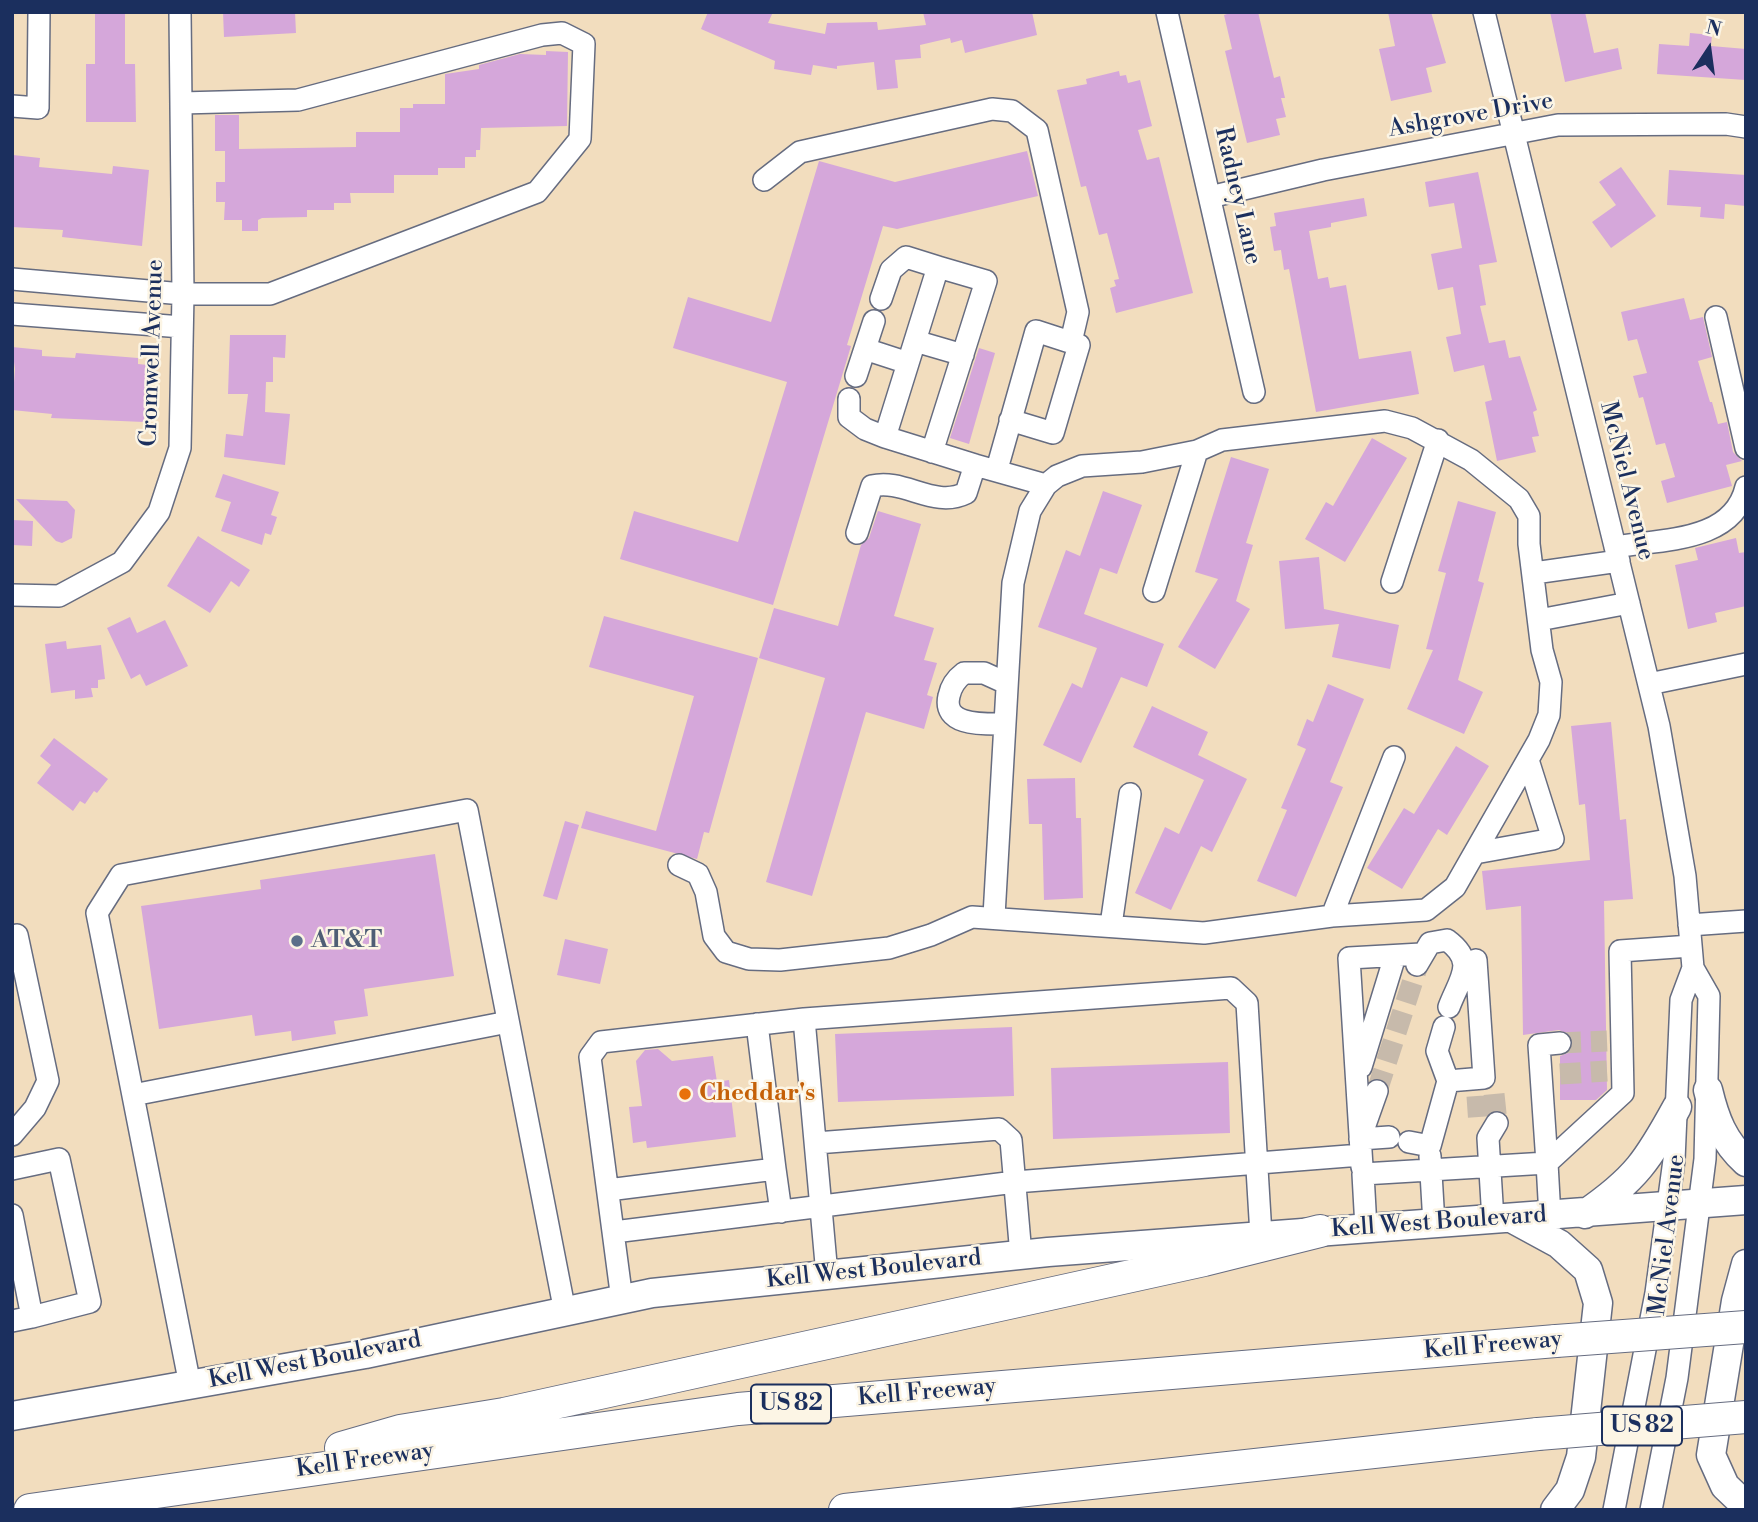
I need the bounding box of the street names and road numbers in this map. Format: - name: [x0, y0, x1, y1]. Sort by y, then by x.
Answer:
- street label: Ashgrove Drive: [1386, 87, 1556, 145]
- street label: Radney Lane: [1207, 124, 1267, 268]
- street label: Cromwell Avenue: [135, 259, 171, 447]
- street label: McNiel Avenue: [1592, 399, 1660, 563]
- street label: McNiel Avenue: [1644, 1153, 1692, 1317]
- street label: Kell West Boulevard: [1330, 1201, 1548, 1245]
- street label: Kell West Boulevard: [765, 1244, 983, 1296]
- street label: Kell West Boulevard: [206, 1326, 424, 1396]
- street label: Kell Freeway: [1423, 1326, 1563, 1366]
- street label: Kell Freeway: [857, 1373, 997, 1413]
- road number: US 82: [751, 1385, 831, 1424]
- road number: US 82: [1602, 1406, 1682, 1446]
- street label: Kell Freeway: [294, 1437, 436, 1485]

